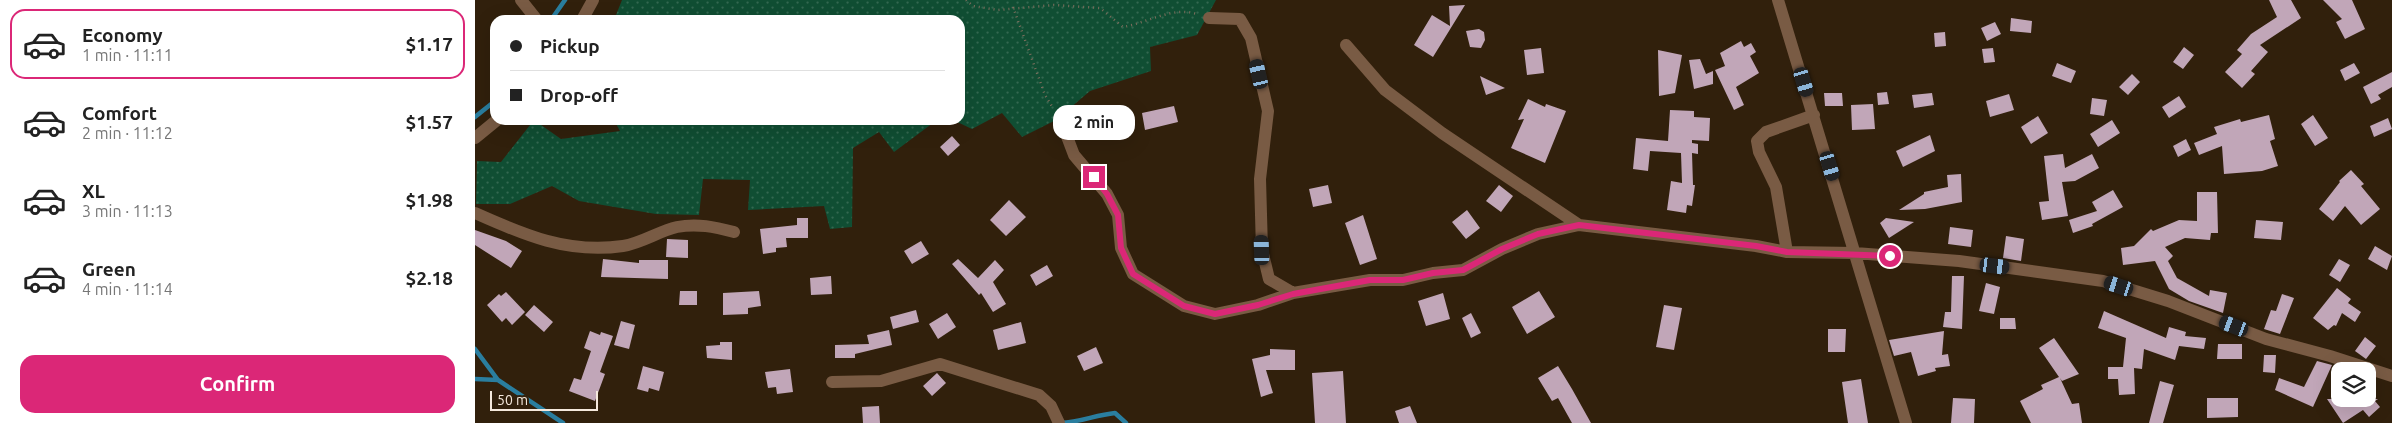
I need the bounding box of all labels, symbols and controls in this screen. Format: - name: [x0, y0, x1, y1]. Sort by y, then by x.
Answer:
- icon: car: [22, 22, 67, 67]
- text: Economy: [82, 24, 163, 46]
- text: $1.17: [405, 33, 453, 55]
- text: Pickup: [540, 35, 600, 57]
- text: 1 min · 11:11: [82, 46, 173, 64]
- car: [1248, 58, 1269, 90]
- car: [1792, 65, 1815, 99]
- text: Drop-off: [540, 84, 618, 106]
- icon: car: [22, 100, 67, 145]
- text: Comfort: [82, 102, 157, 124]
- callout: 2 min: [1053, 104, 1135, 140]
- text: $1.57: [405, 111, 453, 133]
- text: 2 min: [1074, 113, 1114, 131]
- text: 2 min · 11:12: [82, 124, 173, 142]
- car: [1818, 149, 1841, 183]
- route end: [1083, 166, 1105, 188]
- icon: car: [22, 178, 67, 223]
- text: XL: [82, 180, 105, 202]
- text: $1.98: [405, 189, 453, 211]
- text: 3 min · 11:13: [82, 202, 173, 220]
- car: [1253, 235, 1270, 265]
- route start: [1879, 245, 1901, 267]
- icon: car: [22, 256, 67, 301]
- car: [1979, 257, 2010, 275]
- text: Green: [82, 258, 136, 280]
- text: $2.18: [405, 267, 453, 289]
- car: [2102, 274, 2135, 298]
- text: 4 min · 11:14: [82, 280, 173, 298]
- car: [2217, 314, 2250, 338]
- button: Confirm: [20, 355, 455, 413]
- map controls: [2331, 362, 2376, 407]
- button: layers: [2331, 362, 2376, 407]
- scale bar: [490, 388, 597, 411]
- text: 50 m: [497, 392, 528, 408]

